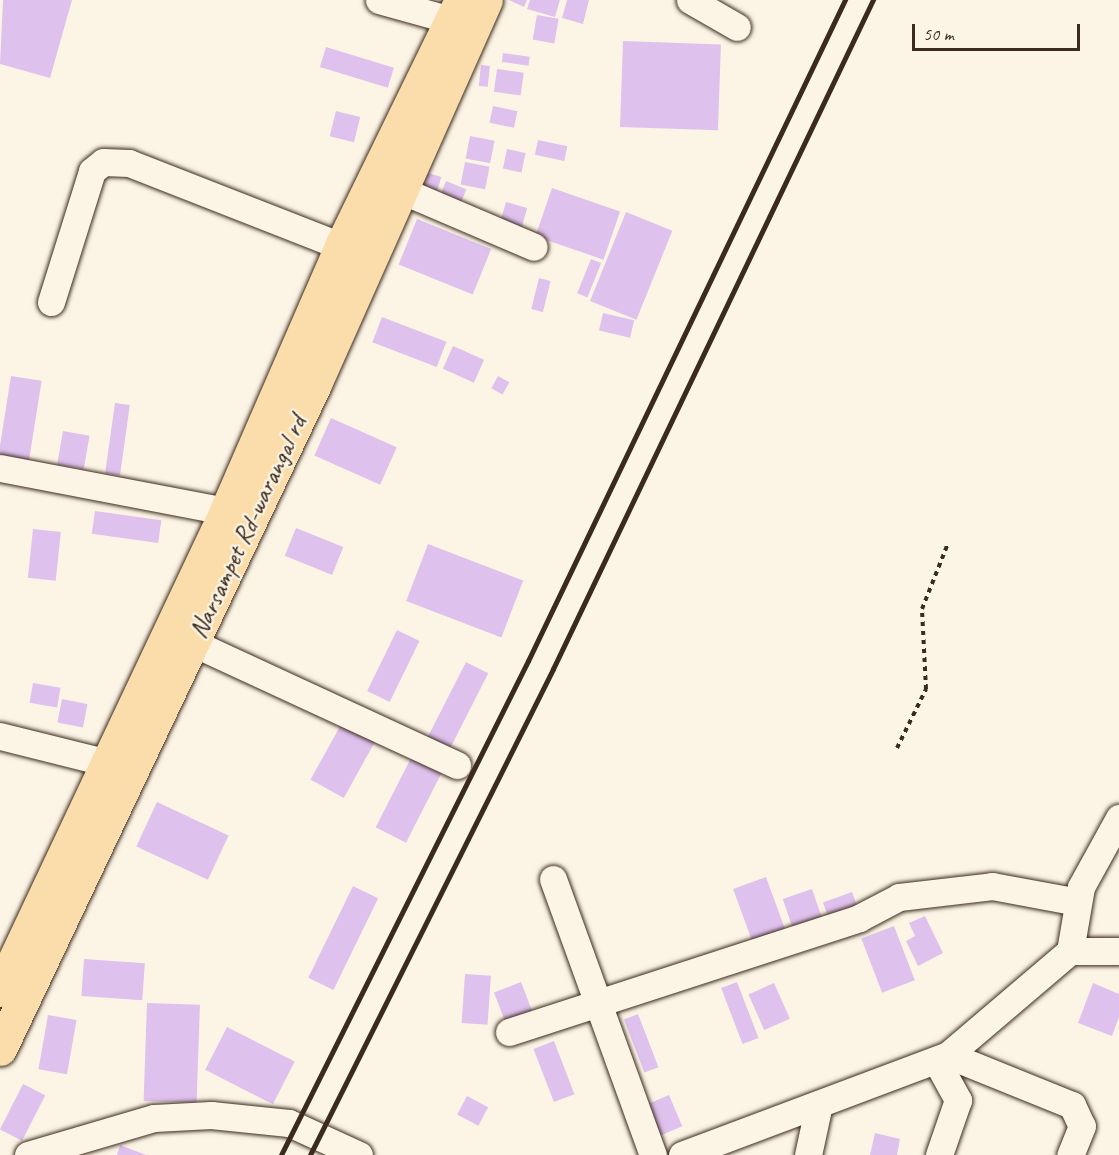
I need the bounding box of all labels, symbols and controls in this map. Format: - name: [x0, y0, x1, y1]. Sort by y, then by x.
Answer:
- scale bar: [915, 12, 1083, 50]
- text: 50 m: [923, 23, 954, 45]
- street label: Narsampet Rd-warangal rd: [183, 411, 313, 643]

